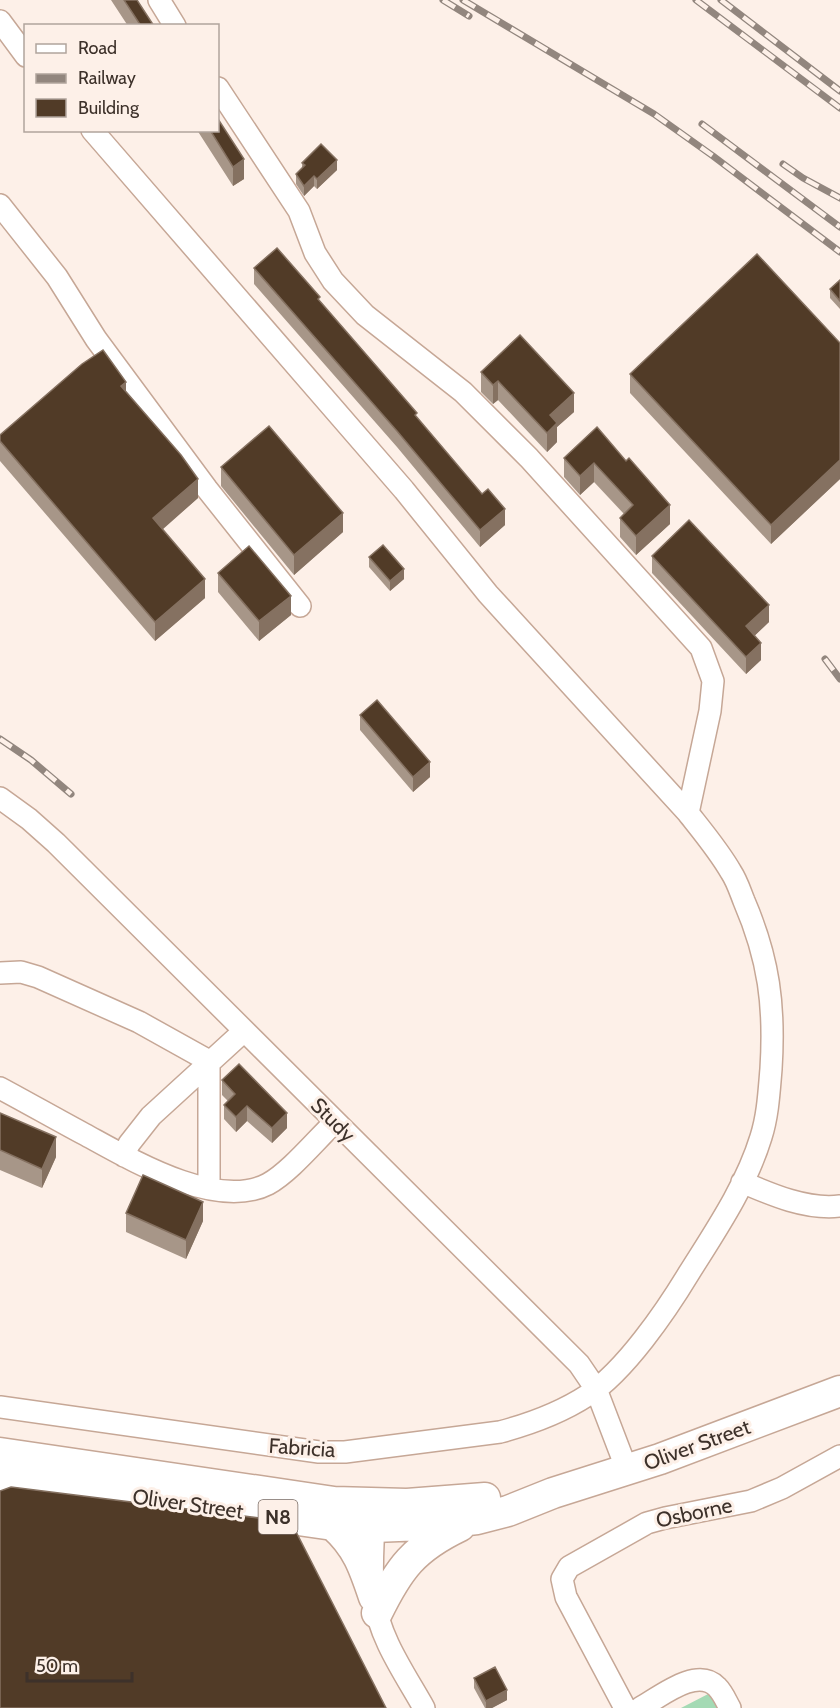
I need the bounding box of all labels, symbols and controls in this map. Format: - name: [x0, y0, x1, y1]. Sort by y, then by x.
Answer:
- legend: [24, 24, 219, 132]
- text: Road: [78, 37, 117, 59]
- text: Railway: [78, 67, 136, 89]
- text: Building: [78, 97, 140, 119]
- street label: Study: [306, 1092, 361, 1147]
- street label: Oliver Street: [640, 1414, 754, 1475]
- street label: Fabricia: [268, 1433, 336, 1462]
- street label: Oliver Street: [131, 1483, 245, 1524]
- street label: Osborne: [654, 1492, 734, 1533]
- road number: N8: [258, 1500, 298, 1534]
- scale bar: [27, 1645, 132, 1683]
- text: 50 m: [36, 1655, 78, 1677]

